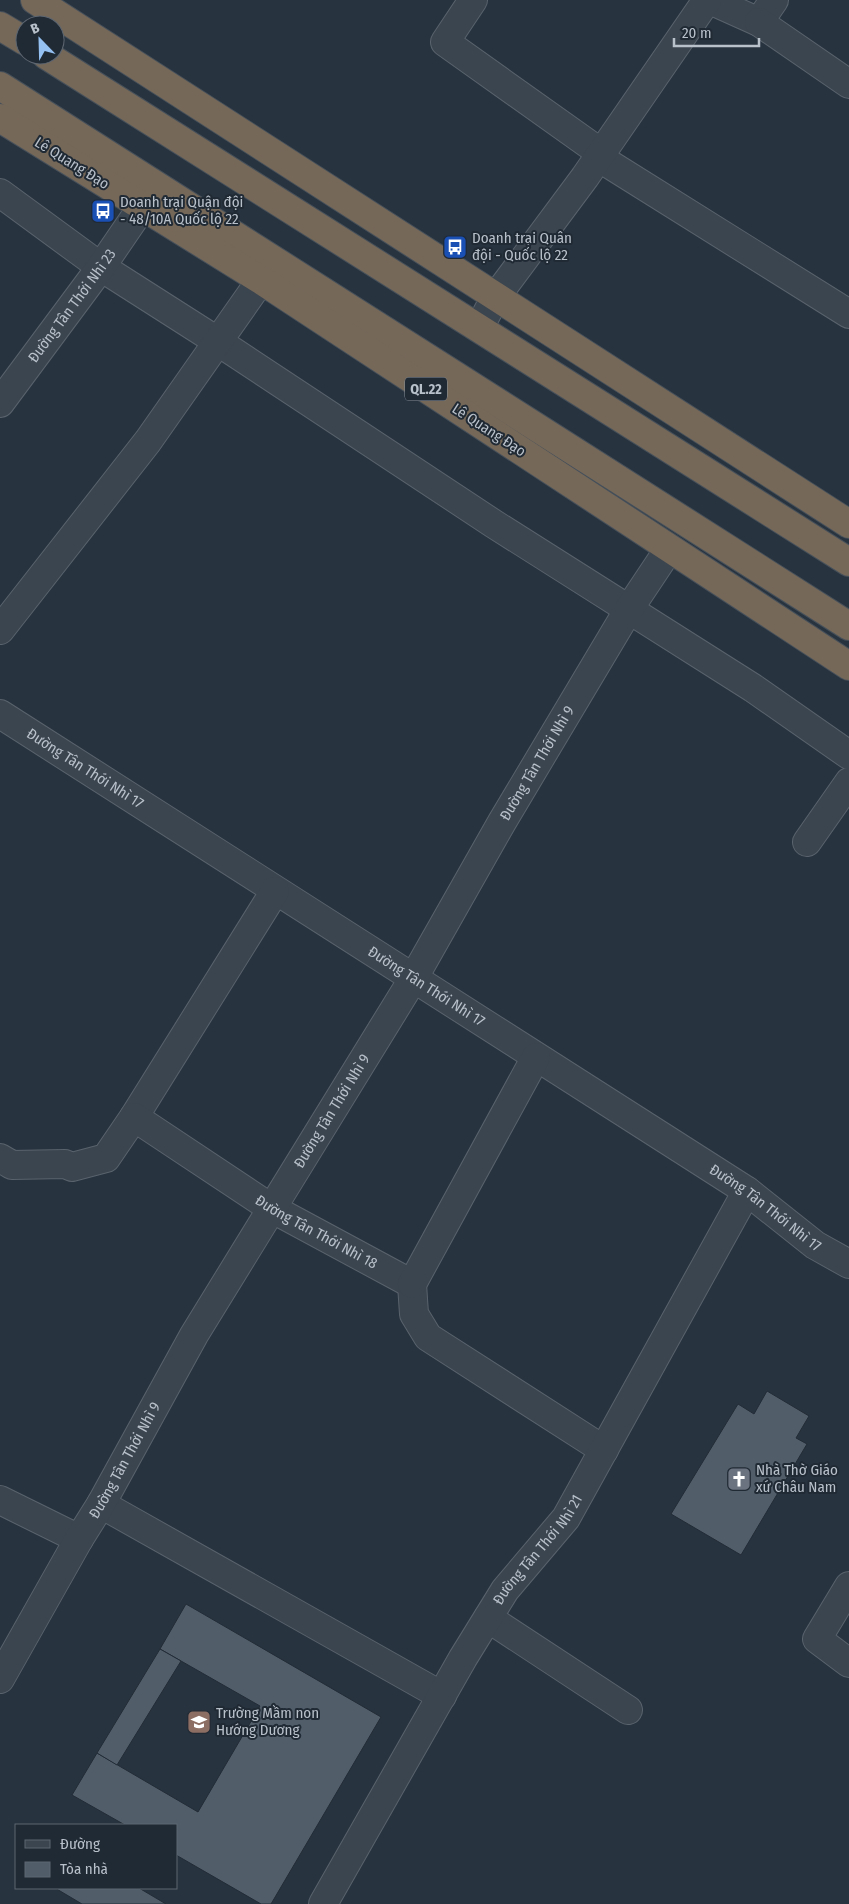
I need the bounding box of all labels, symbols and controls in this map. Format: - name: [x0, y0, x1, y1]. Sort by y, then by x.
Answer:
- north arrow: [15, 15, 65, 65]
- scale bar: [674, 15, 759, 47]
- text: B: [28, 19, 42, 38]
- text: 20 m: [682, 24, 712, 42]
- street label: Lê Quang Đạo: [31, 133, 113, 193]
- place label: Doanh trại Quận đội - 48/10A Quốc lộ 22: [120, 193, 243, 228]
- bus stop icon: Doanh trại Quận đội - 48/10A Quốc lộ 22: [90, 198, 116, 224]
- place label: Doanh trại Quân đội - Quốc lộ 22: [472, 229, 572, 264]
- bus stop icon: Doanh trại Quân đội - Quốc lộ 22: [442, 234, 468, 260]
- street label: Đường Tân Thới Nhì 23: [24, 245, 120, 366]
- road number: QL.22: [405, 378, 447, 400]
- street label: Lê Quang Đạo: [449, 399, 529, 461]
- street label: Đường Tân Thới Nhì 9: [496, 702, 578, 824]
- street label: Đường Tân Thới Nhì 17: [23, 724, 147, 812]
- street label: Đường Tân Thới Nhì 17: [365, 942, 488, 1030]
- street label: Đường Tân Thới Nhì 9: [290, 1051, 374, 1171]
- street label: Đường Tân Thới Nhì 17: [706, 1160, 824, 1255]
- street label: Đường Tân Thới Nhì 18: [252, 1191, 380, 1273]
- street label: Đường Tân Thới Nhì 9: [85, 1399, 164, 1522]
- place label: Nhà Thờ Giáo xứ Châu Nam: [756, 1461, 838, 1496]
- church icon: Nhà Thờ Giáo xứ Châu Nam: [726, 1466, 752, 1492]
- street label: Đường Tân Thới Nhì 21: [489, 1491, 586, 1608]
- place label: Trường Mầm non Hướng Dương: [216, 1704, 319, 1739]
- school or university icon: Trường Mầm non Hướng Dương: [186, 1709, 212, 1735]
- legend: [15, 1824, 178, 1889]
- text: Đường: [60, 1835, 100, 1853]
- text: Tòa nhà: [60, 1860, 108, 1878]

